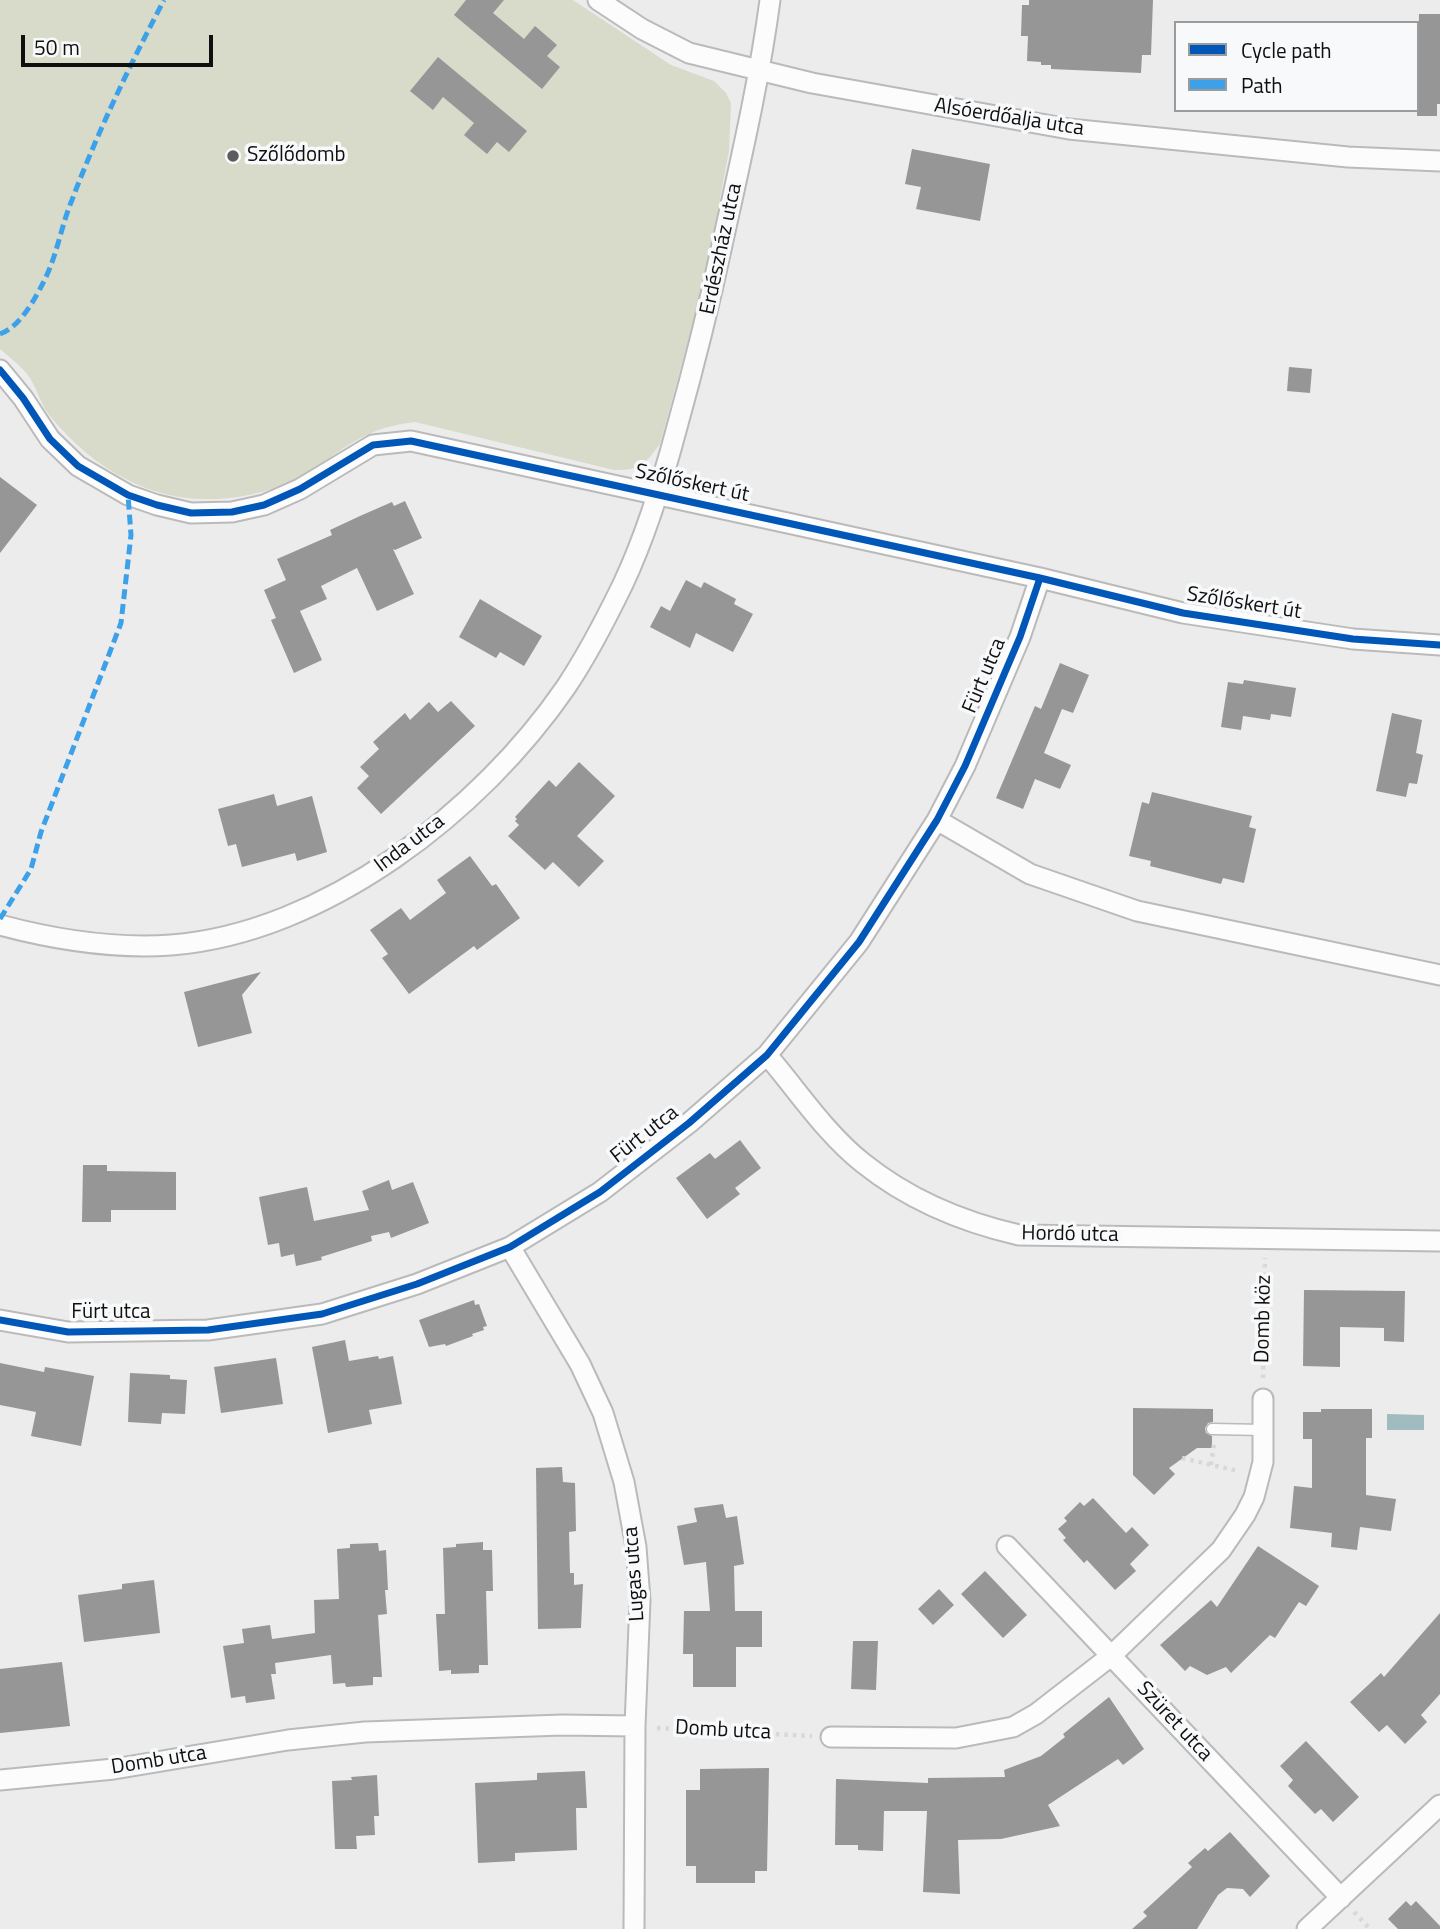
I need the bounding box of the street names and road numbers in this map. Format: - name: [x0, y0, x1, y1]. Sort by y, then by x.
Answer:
- street label: Alsóerdőalja utca: [932, 94, 1086, 142]
- street label: Erdészház utca: [696, 181, 748, 317]
- street label: Szőlőskert út: [633, 460, 751, 508]
- street label: Szőlőskert út: [1185, 582, 1303, 626]
- street label: Fürt utca: [958, 635, 1012, 717]
- street label: Inda utca: [370, 810, 450, 878]
- street label: Fürt utca: [606, 1101, 684, 1169]
- street label: Hordó utca: [1021, 1222, 1119, 1248]
- street label: Domb köz: [1251, 1275, 1277, 1363]
- street label: Fürt utca: [71, 1300, 151, 1326]
- street label: Lugas utca: [619, 1526, 651, 1622]
- street label: Szüret utca: [1131, 1677, 1217, 1767]
- street label: Domb utca: [674, 1716, 772, 1746]
- street label: Domb utca: [110, 1741, 208, 1781]

